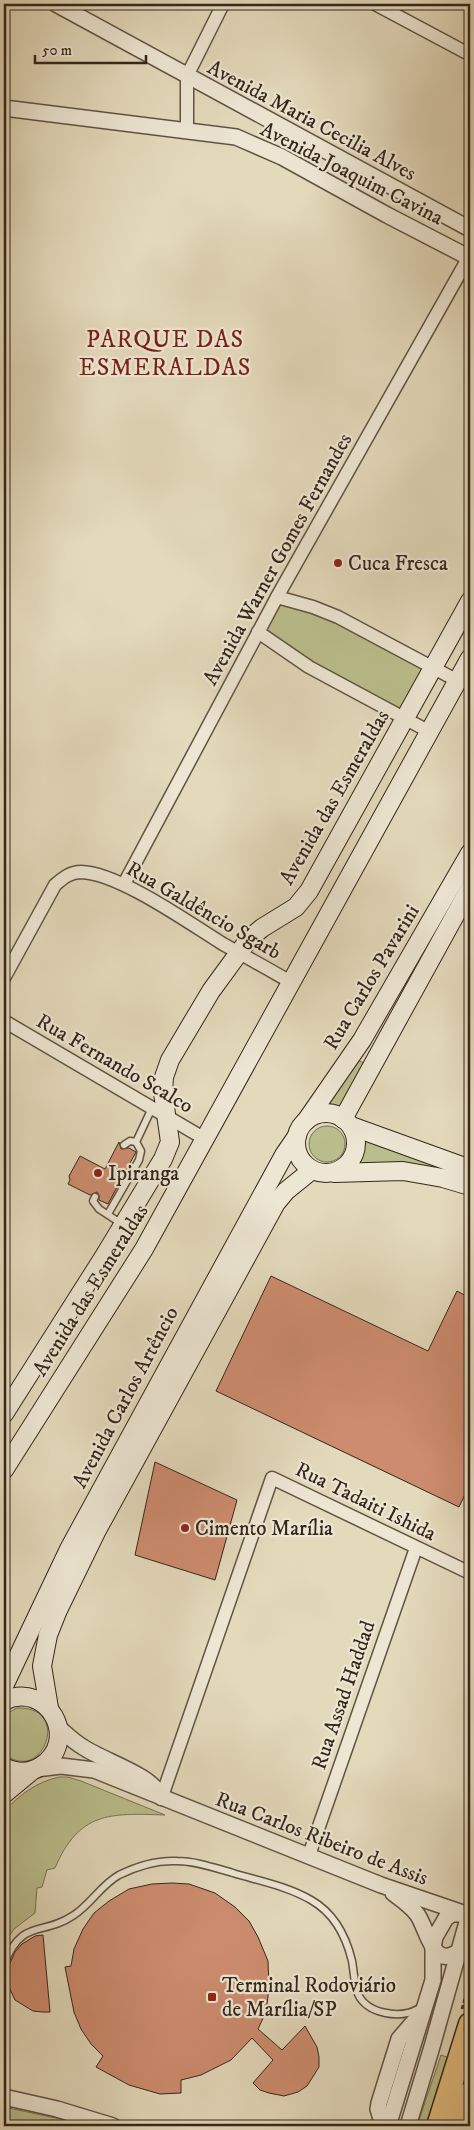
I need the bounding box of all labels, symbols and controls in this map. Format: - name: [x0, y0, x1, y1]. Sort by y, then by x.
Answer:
- scale bar: [35, 32, 146, 64]
- text: 50 m: [42, 41, 72, 60]
- street label: Avenida Maria Cecilia Alves: [203, 55, 420, 187]
- street label: Avenida Joaquim Cavina: [256, 116, 447, 231]
- district label: PARQUE DAS ESMERALDAS: [79, 325, 251, 383]
- street label: Avenida Warner Gomes Fernandes: [198, 429, 358, 690]
- place label: Cuca Fresca: [348, 551, 448, 577]
- marker: Cuca Fresca: [332, 557, 344, 569]
- street label: Avenida das Esmeraldas: [274, 705, 396, 890]
- street label: Rua Galdêncio Sgarb: [121, 856, 286, 966]
- street label: Rua Carlos Pavarini: [318, 900, 425, 1055]
- street label: Rua Fernando Scalco: [31, 1008, 198, 1119]
- place label: Ipiranga: [108, 1161, 179, 1187]
- marker: Ipiranga: [92, 1167, 104, 1179]
- street label: Avenida das Esmeraldas: [27, 1200, 154, 1381]
- street label: Avenida Carlos Artêncio: [67, 1302, 185, 1493]
- street label: Rua Tadaiti Ishida: [291, 1457, 440, 1547]
- place label: Cimento Marília: [195, 1516, 333, 1542]
- marker: Cimento Marília: [179, 1522, 191, 1534]
- street label: Rua Assad Haddad: [306, 1617, 382, 1773]
- street label: Rua Carlos Ribeiro de Assis: [212, 1786, 432, 1891]
- place label: Terminal Rodoviário de Marília/SP: [222, 1973, 396, 2023]
- marker: Terminal Rodoviário de Marília/SP: [206, 1991, 218, 2003]

